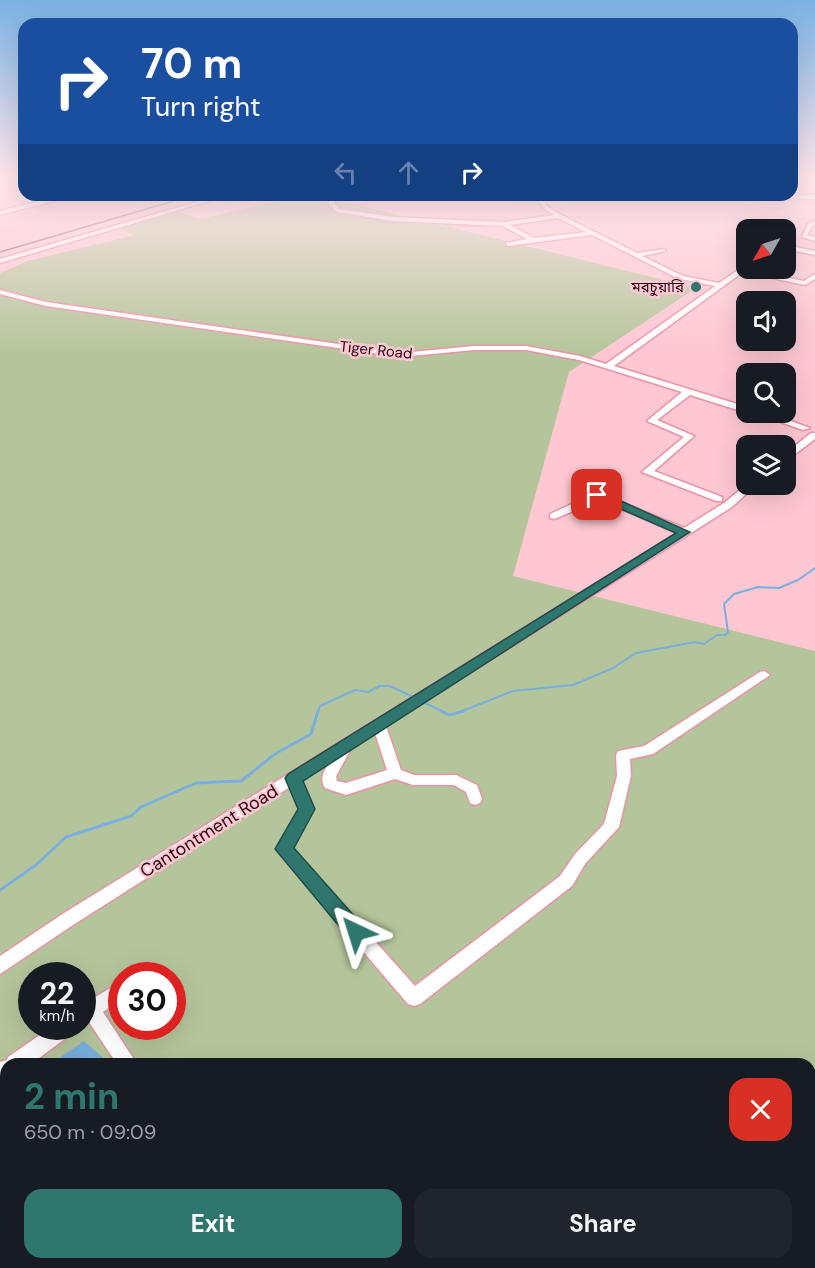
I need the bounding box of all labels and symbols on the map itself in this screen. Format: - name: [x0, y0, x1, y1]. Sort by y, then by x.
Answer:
- north arrow: [736, 219, 796, 279]
- place label: মরচুয়ারি: [630, 277, 685, 297]
- marker: মরচুয়ারি: [689, 280, 703, 294]
- street label: Tiger Road: [339, 336, 413, 364]
- pin: [571, 469, 622, 520]
- street label: Cantontment Road: [136, 779, 282, 883]
- position arrow: [324, 900, 388, 964]
- speed limit sign: 30: [108, 962, 186, 1040]

